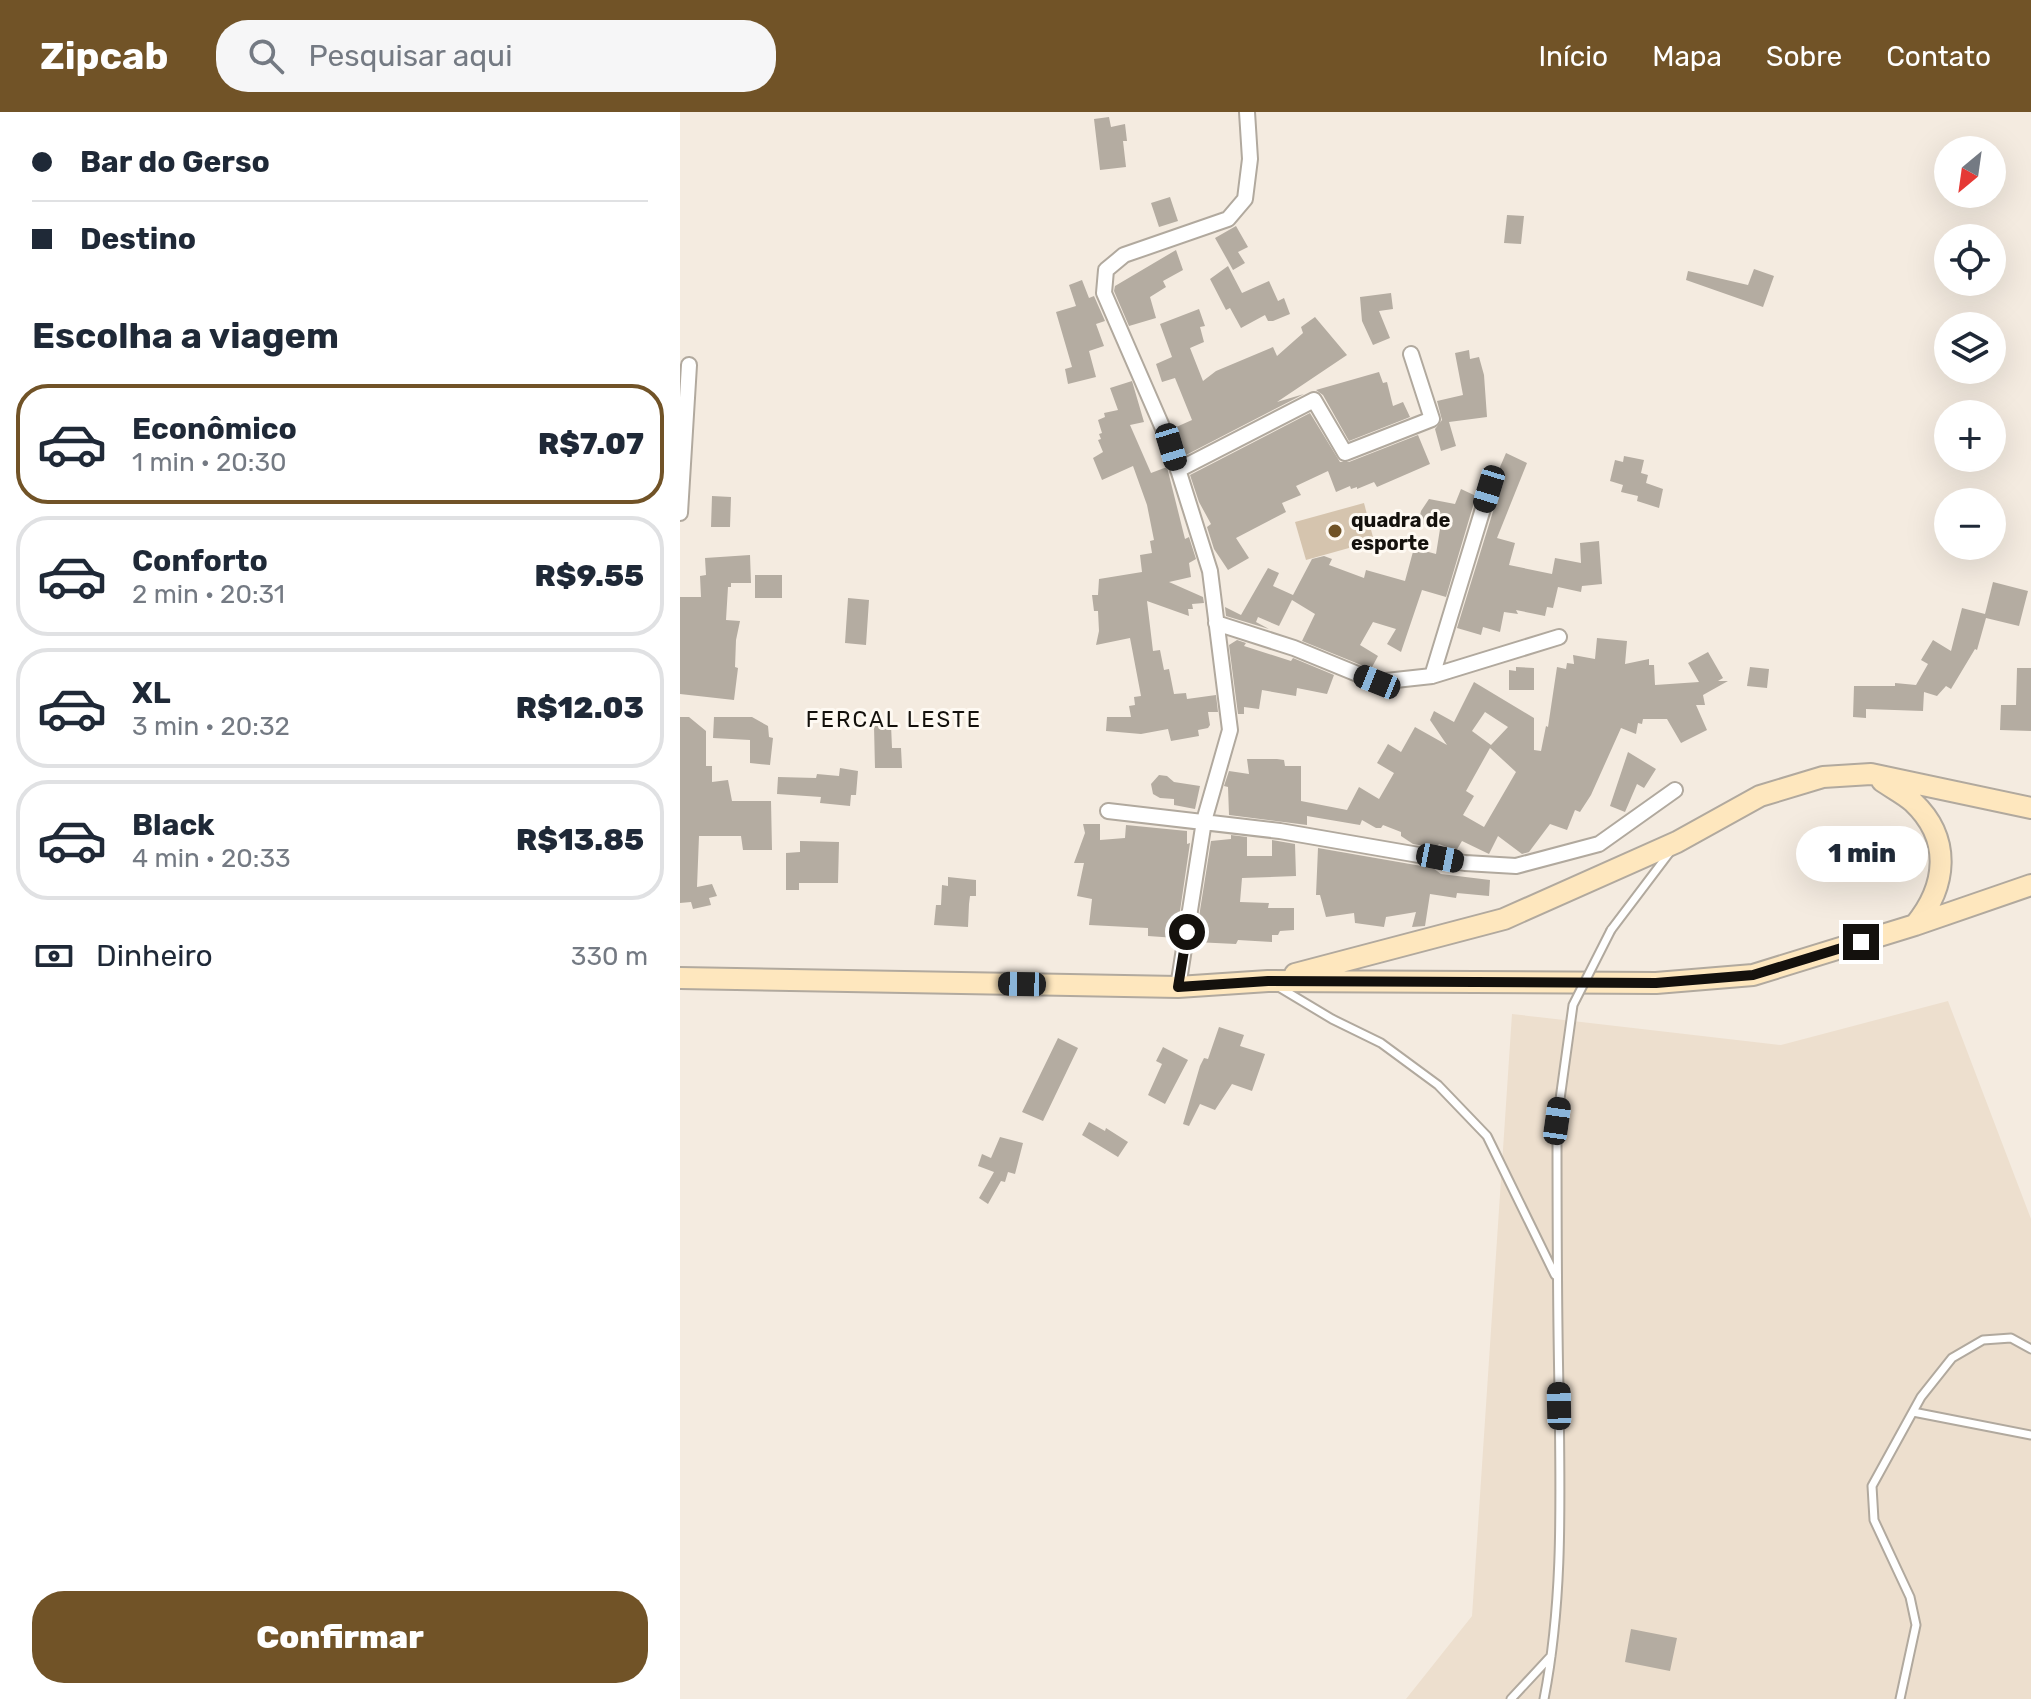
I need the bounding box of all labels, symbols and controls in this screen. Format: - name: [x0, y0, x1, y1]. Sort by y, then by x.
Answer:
- search box: [216, 20, 776, 92]
- text: Zipcab: [40, 33, 168, 79]
- icon: search: [244, 34, 288, 78]
- text: Pesquisar aqui: [308, 38, 512, 74]
- text: Início: [1538, 40, 1608, 73]
- text: Mapa: [1652, 40, 1722, 73]
- text: Sobre: [1766, 40, 1842, 73]
- text: Contato: [1886, 40, 1991, 73]
- north arrow: [1934, 136, 2006, 208]
- map controls: [1934, 136, 2006, 560]
- text: Bar do Gerso: [80, 144, 270, 180]
- text: Destino: [80, 221, 196, 257]
- button: locate: [1934, 224, 2006, 296]
- button: layers: [1934, 312, 2006, 384]
- text: Escolha a viagem: [32, 314, 339, 357]
- button: +: [1934, 400, 2006, 472]
- icon: car: [36, 408, 108, 480]
- text: Econômico: [132, 411, 297, 447]
- car: [1153, 421, 1189, 473]
- text: R$7.07: [538, 426, 644, 462]
- text: 1 min · 20:30: [132, 447, 287, 478]
- car: [1471, 463, 1507, 515]
- button: −: [1934, 488, 2006, 560]
- place label: quadra de esporte: [1351, 508, 1450, 555]
- marker: quadra de esporte: [1326, 522, 1344, 540]
- icon: car: [36, 540, 108, 612]
- text: Conforto: [132, 543, 268, 579]
- text: R$9.55: [535, 558, 644, 594]
- text: 2 min · 20:31: [132, 579, 285, 610]
- car: [1350, 662, 1404, 702]
- icon: car: [36, 672, 108, 744]
- text: XL: [132, 675, 171, 711]
- text: R$12.03: [516, 690, 644, 726]
- district label: FERCAL LESTE: [806, 706, 982, 733]
- text: 3 min · 20:32: [132, 711, 290, 742]
- icon: car: [36, 804, 108, 876]
- text: Black: [132, 807, 215, 843]
- text: R$13.85: [516, 822, 644, 858]
- callout: 1 min: [1795, 826, 1927, 882]
- text: 1 min: [1828, 838, 1896, 869]
- car: [1414, 842, 1466, 874]
- text: 4 min · 20:33: [132, 843, 291, 874]
- route start: [1169, 914, 1205, 950]
- route end: [1843, 924, 1879, 960]
- icon: cash: [32, 934, 76, 978]
- text: Dinheiro: [96, 938, 213, 974]
- text: 330 m: [571, 941, 648, 972]
- car: [998, 972, 1046, 996]
- car: [1542, 1096, 1572, 1146]
- car: [1547, 1382, 1571, 1430]
- button: Confirmar: [32, 1591, 648, 1683]

